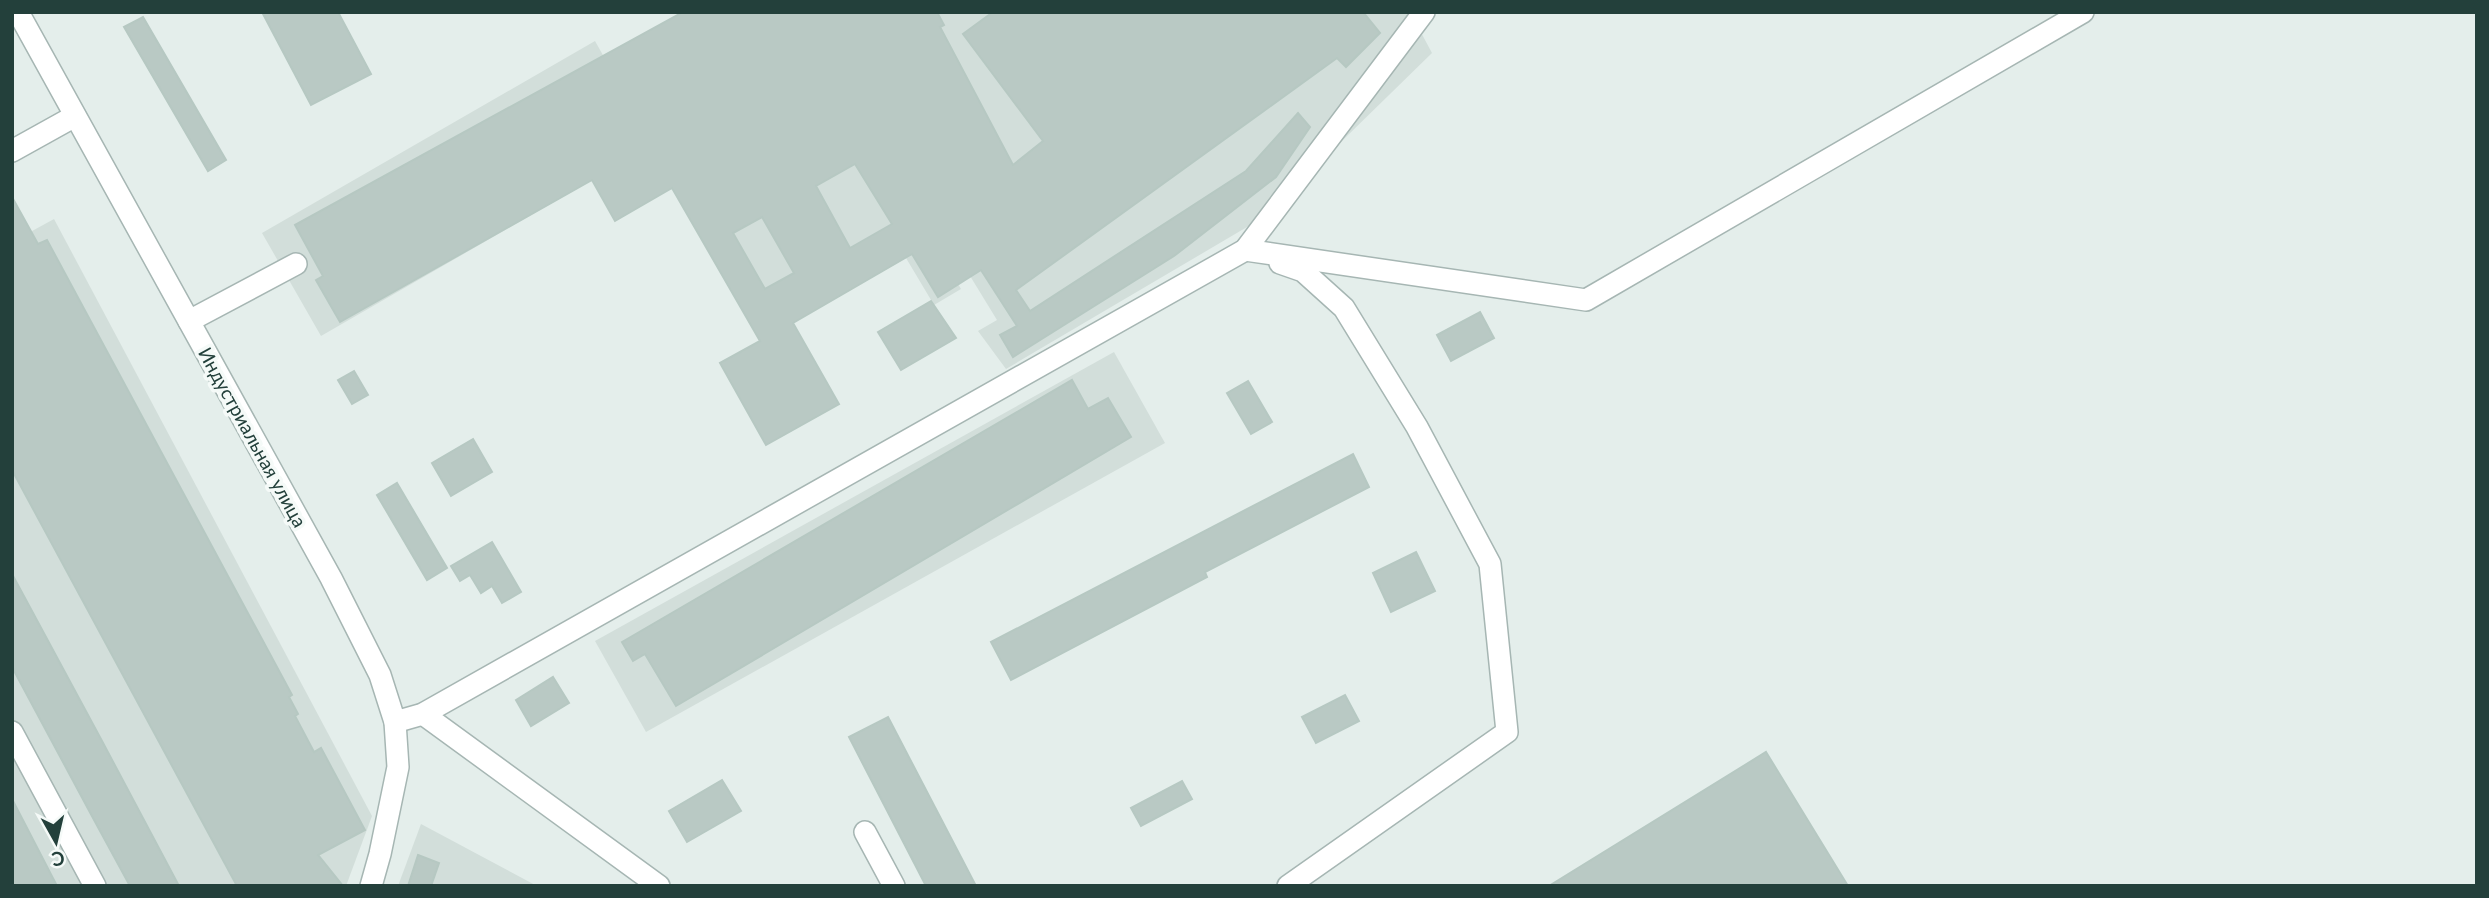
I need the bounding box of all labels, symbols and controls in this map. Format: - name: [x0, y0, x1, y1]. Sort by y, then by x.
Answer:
- street label: Индустриальная улица: [194, 343, 312, 531]
- north arrow: [21, 807, 91, 877]
- text: С: [50, 847, 66, 872]

